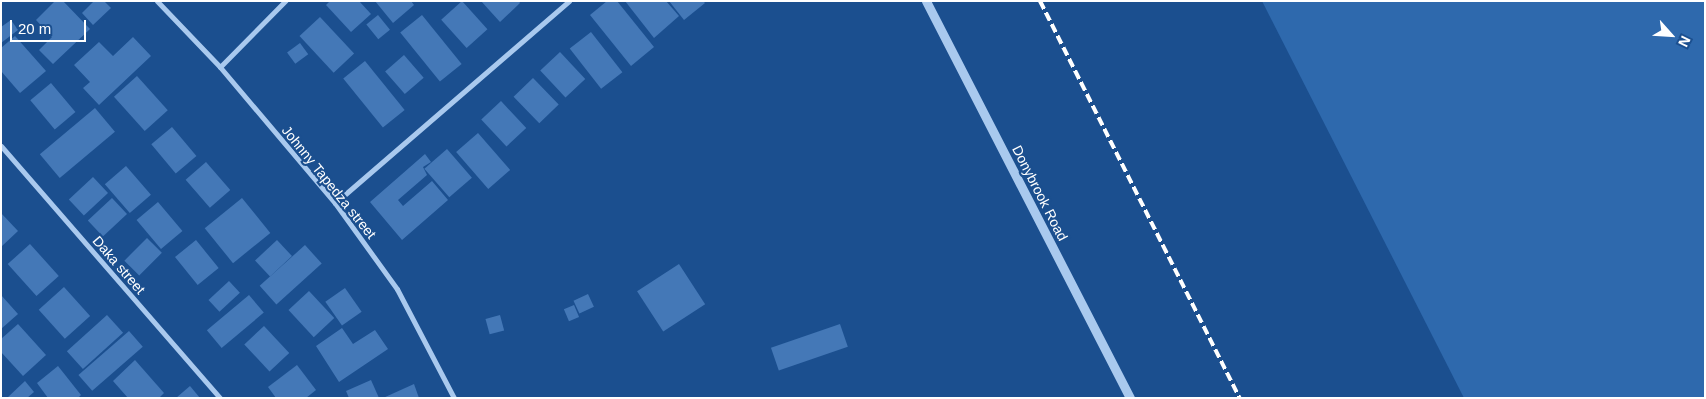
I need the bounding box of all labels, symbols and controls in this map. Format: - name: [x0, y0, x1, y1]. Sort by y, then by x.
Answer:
- scale bar: [12, 10, 89, 42]
- north arrow: [1646, 10, 1696, 60]
- text: 20 m: [18, 20, 51, 37]
- text: N: [1675, 34, 1694, 50]
- street label: Johnny Tapedza street: [278, 122, 380, 242]
- street label: Donybrook Road: [1009, 142, 1071, 244]
- street label: Daka street: [89, 232, 149, 298]

